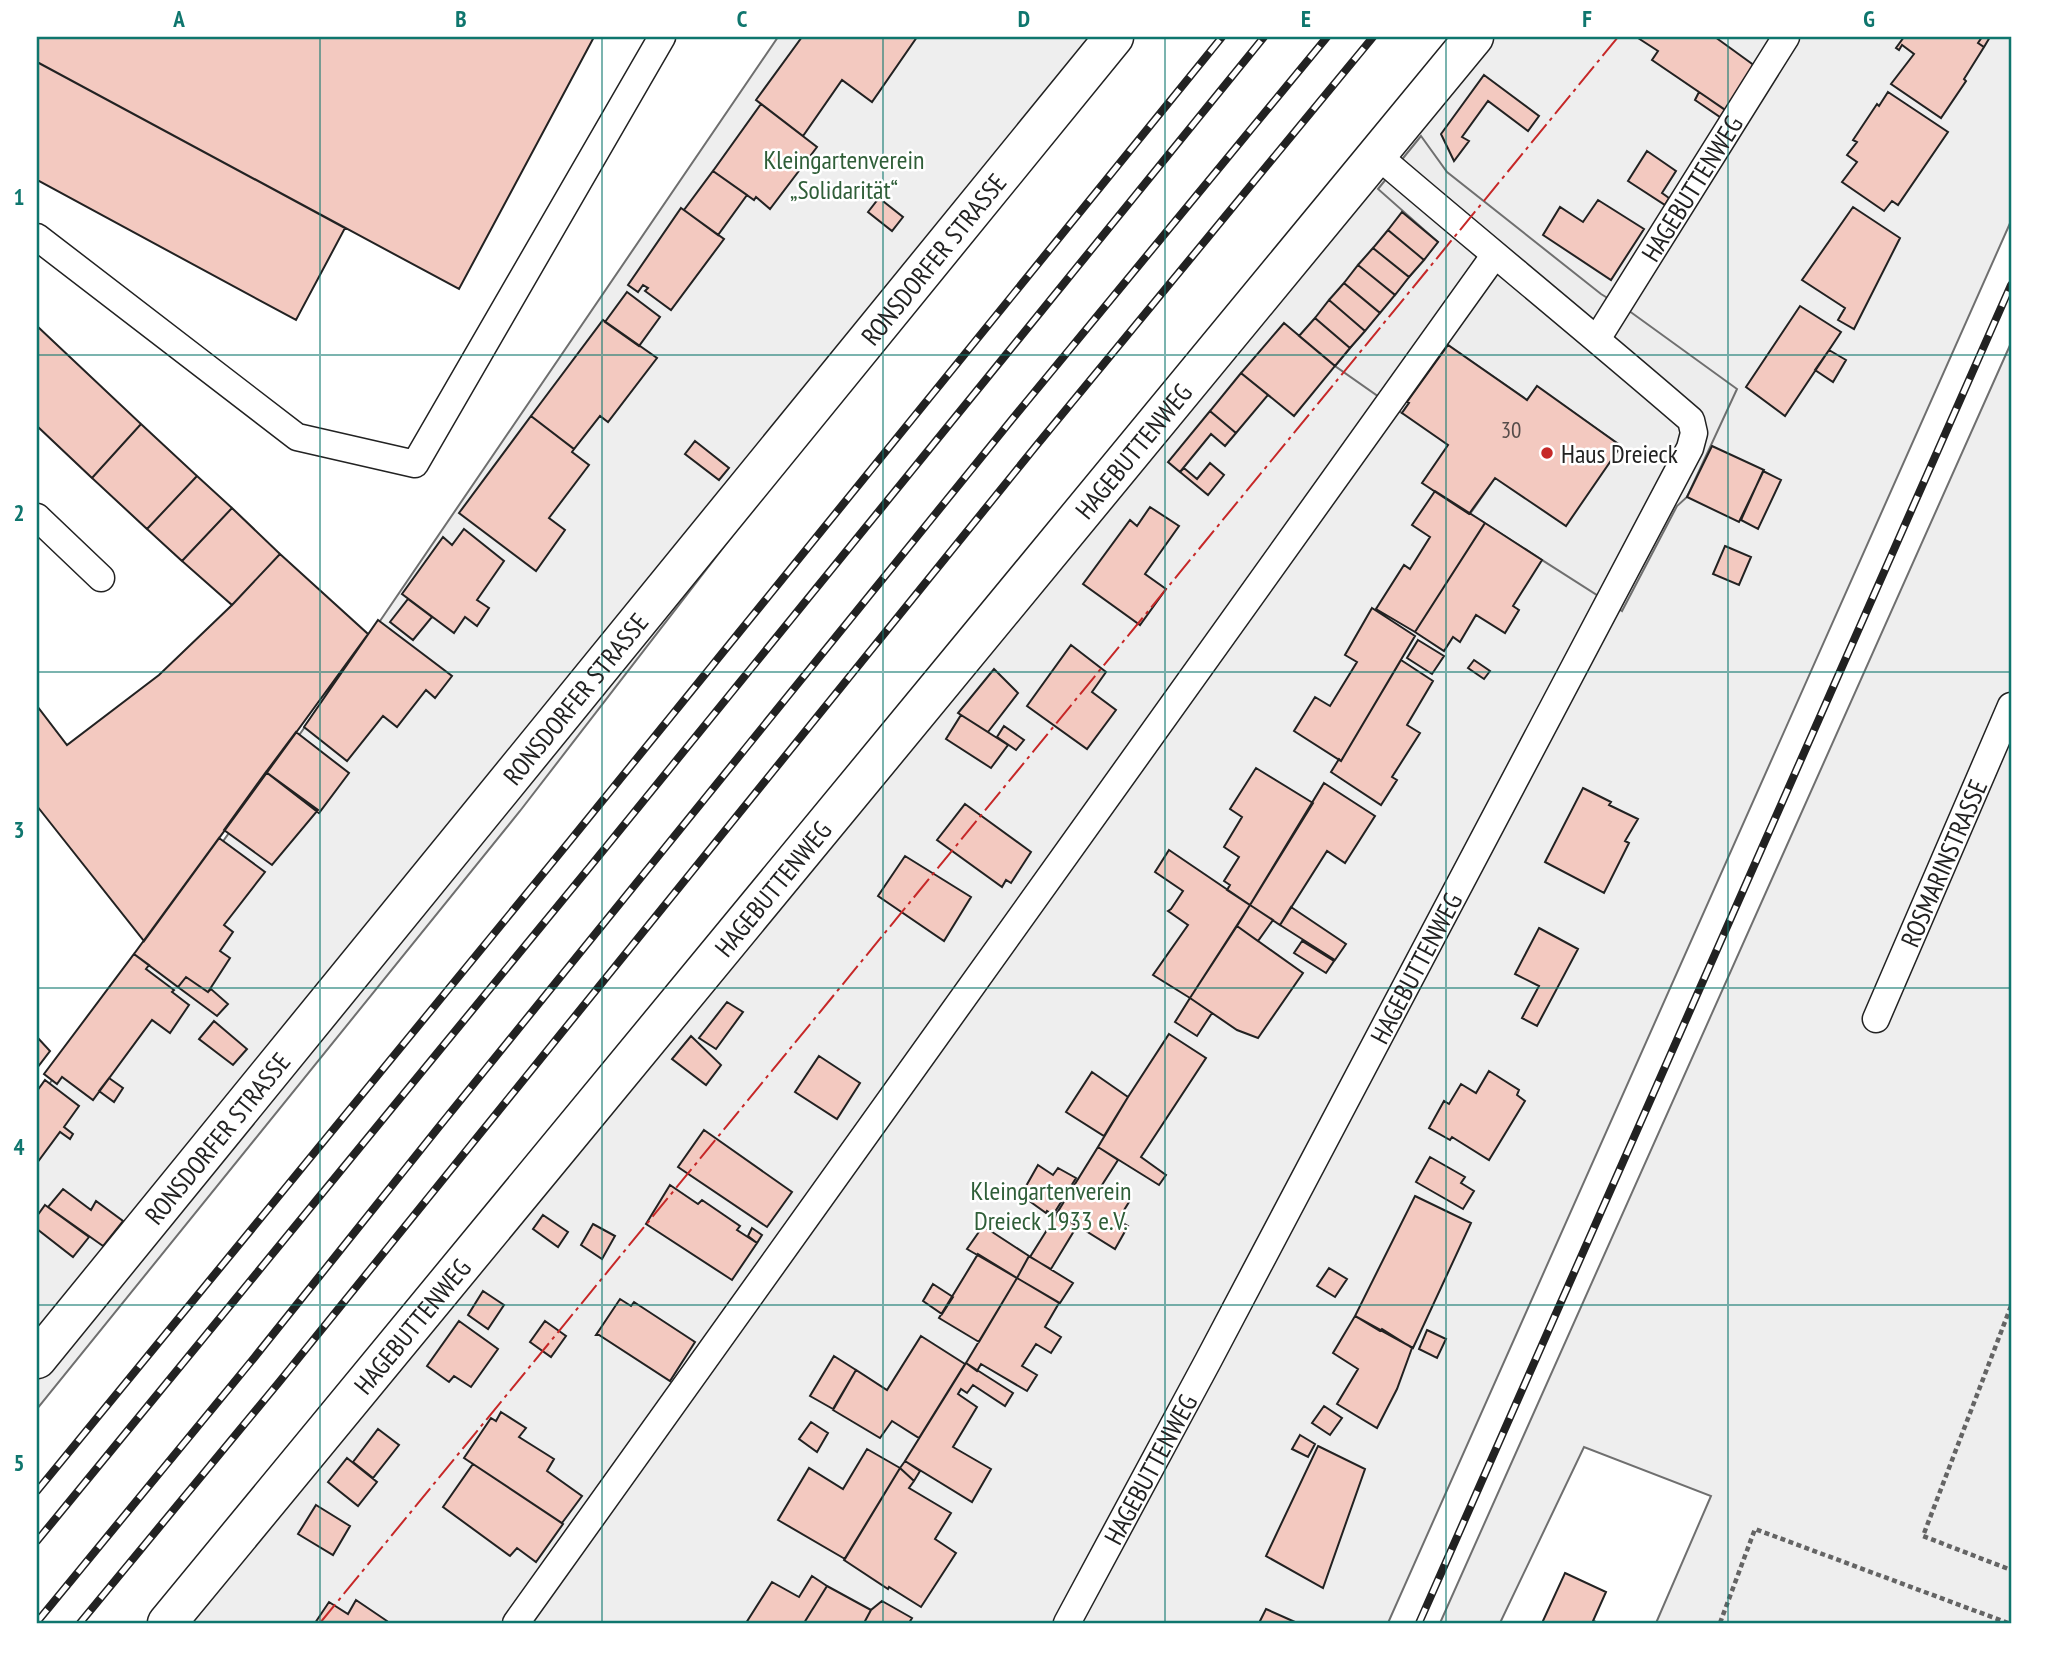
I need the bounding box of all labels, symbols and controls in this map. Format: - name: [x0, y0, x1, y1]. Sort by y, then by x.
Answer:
- text: A: [172, 4, 185, 33]
- text: B: [455, 4, 467, 33]
- text: C: [737, 4, 748, 33]
- text: D: [1018, 4, 1030, 33]
- text: E: [1301, 4, 1311, 33]
- text: F: [1582, 4, 1592, 33]
- text: G: [1863, 4, 1875, 33]
- street label: HAGEBUTTENWEG: [1633, 109, 1749, 267]
- park label: Kleingartenverein „Solidarität“: [764, 143, 924, 206]
- street label: RONSDORFER STRASSE: [854, 166, 1013, 351]
- text: 1: [14, 182, 25, 211]
- street label: HAGEBUTTENWEG: [1068, 376, 1198, 525]
- house number: 30: [1501, 415, 1521, 444]
- place label: Haus Dreieck: [1561, 437, 1678, 470]
- marker: Haus Dreieck: [1539, 445, 1555, 461]
- text: 2: [14, 498, 25, 527]
- street label: RONSDORFER STRASSE: [495, 606, 655, 791]
- street label: ROSMARINSTRASSE: [1893, 774, 1994, 952]
- street label: HAGEBUTTENWEG: [707, 814, 838, 963]
- text: 3: [14, 815, 25, 844]
- street label: HAGEBUTTENWEG: [1362, 887, 1469, 1049]
- street label: RONSDORFER STRASSE: [137, 1045, 297, 1231]
- text: 4: [14, 1132, 25, 1161]
- park label: Kleingartenverein Dreieck 1933 e.V.: [971, 1174, 1131, 1237]
- street label: HAGEBUTTENWEG: [346, 1251, 477, 1400]
- street label: HAGEBUTTENWEG: [1096, 1388, 1204, 1550]
- text: 5: [14, 1448, 25, 1477]

